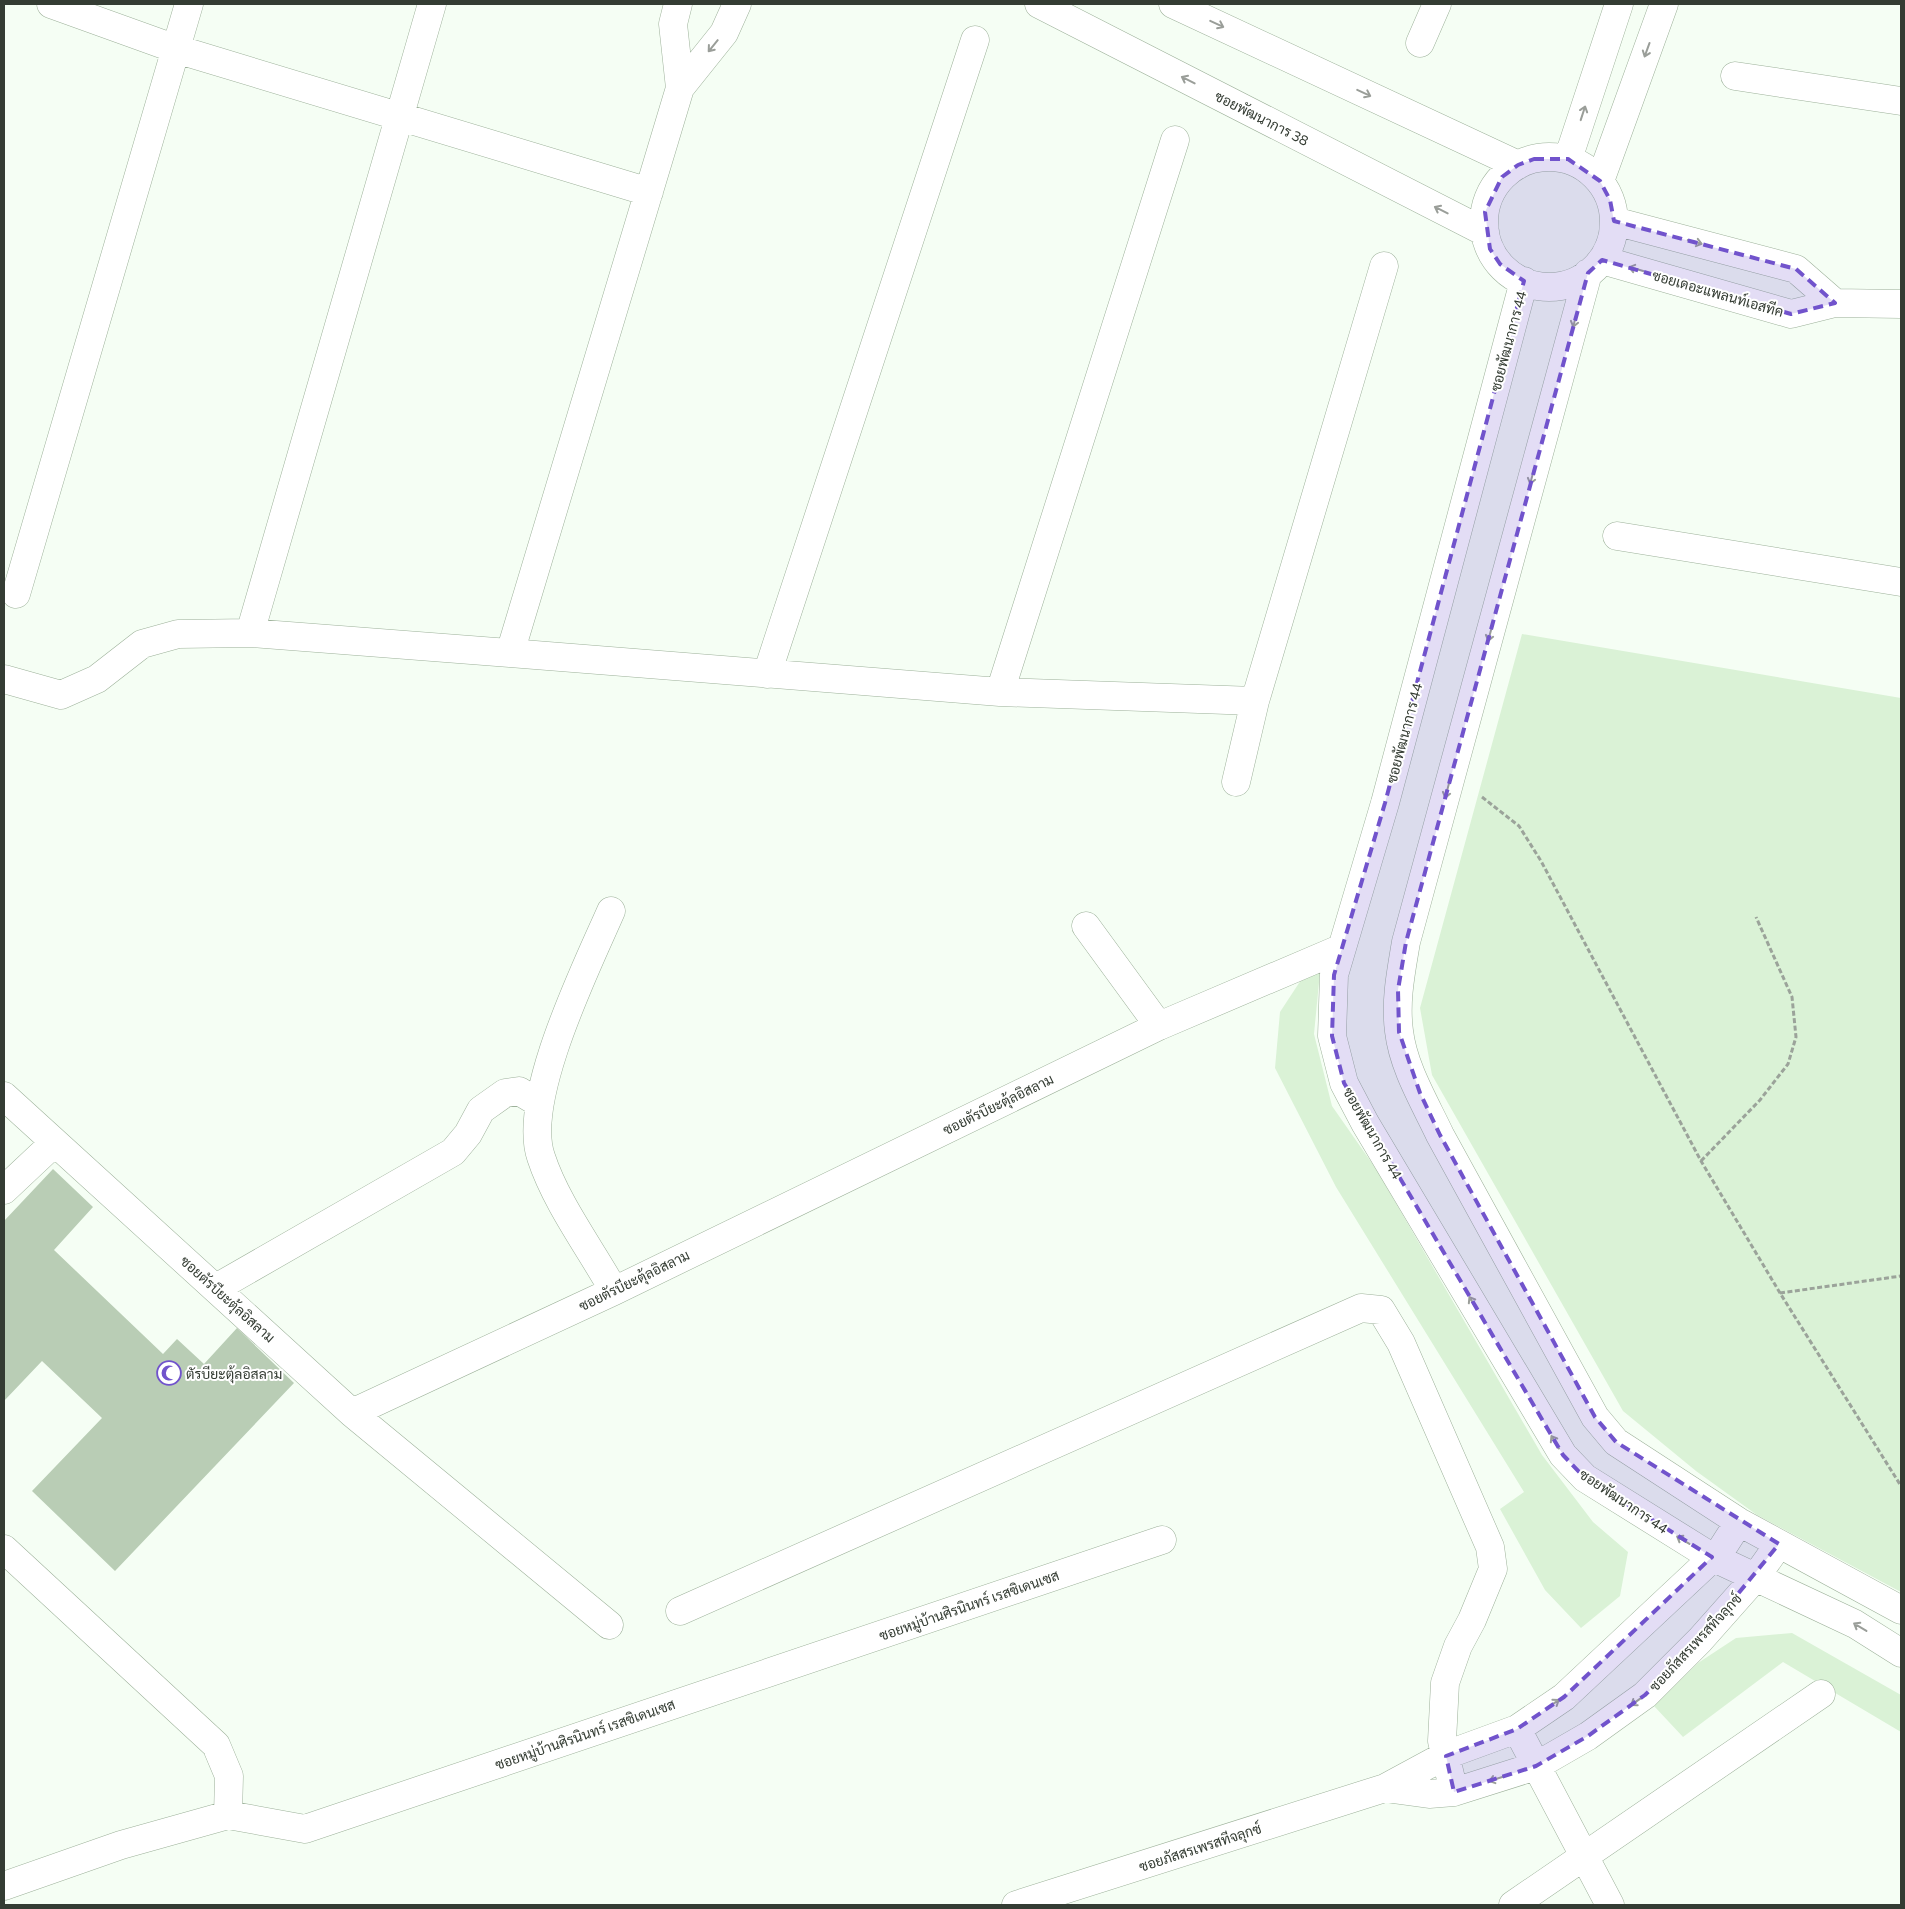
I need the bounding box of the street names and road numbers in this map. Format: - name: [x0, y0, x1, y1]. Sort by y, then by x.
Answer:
- street label: ซอยพัฒนาการ 38: [1212, 87, 1312, 149]
- street label: ซอยเดอะแพลนท์เอสทีค: [1650, 266, 1786, 320]
- street label: ซอยพัฒนาการ 44: [1486, 288, 1530, 393]
- street label: ซอยพัฒนาการ 44: [1382, 680, 1426, 785]
- street label: ซอยตัรบียะตุ้ลอิสลาม: [940, 1070, 1057, 1140]
- street label: ซอยพัฒนาการ 44: [1340, 1084, 1407, 1183]
- street label: ซอยตัรบียะตุ้ลอิสลาม: [576, 1246, 693, 1316]
- street label: ซอยตัรบียะตุ้ลอิสลาม: [176, 1252, 279, 1347]
- street label: ซอยพัฒนาการ 44: [1576, 1465, 1672, 1537]
- street label: ซอยหมู่บ้านศิรนินทร์ เรสซิเดนเซส: [877, 1566, 1062, 1646]
- street label: ซอยภัสสรเพรสทีจลุกซ์: [1645, 1590, 1746, 1696]
- street label: ซอยหมู่บ้านศิรนินทร์ เรสซิเดนเซส: [493, 1695, 678, 1775]
- street label: ซอยภัสสรเพรสทีจลุกซ์: [1137, 1819, 1264, 1877]

